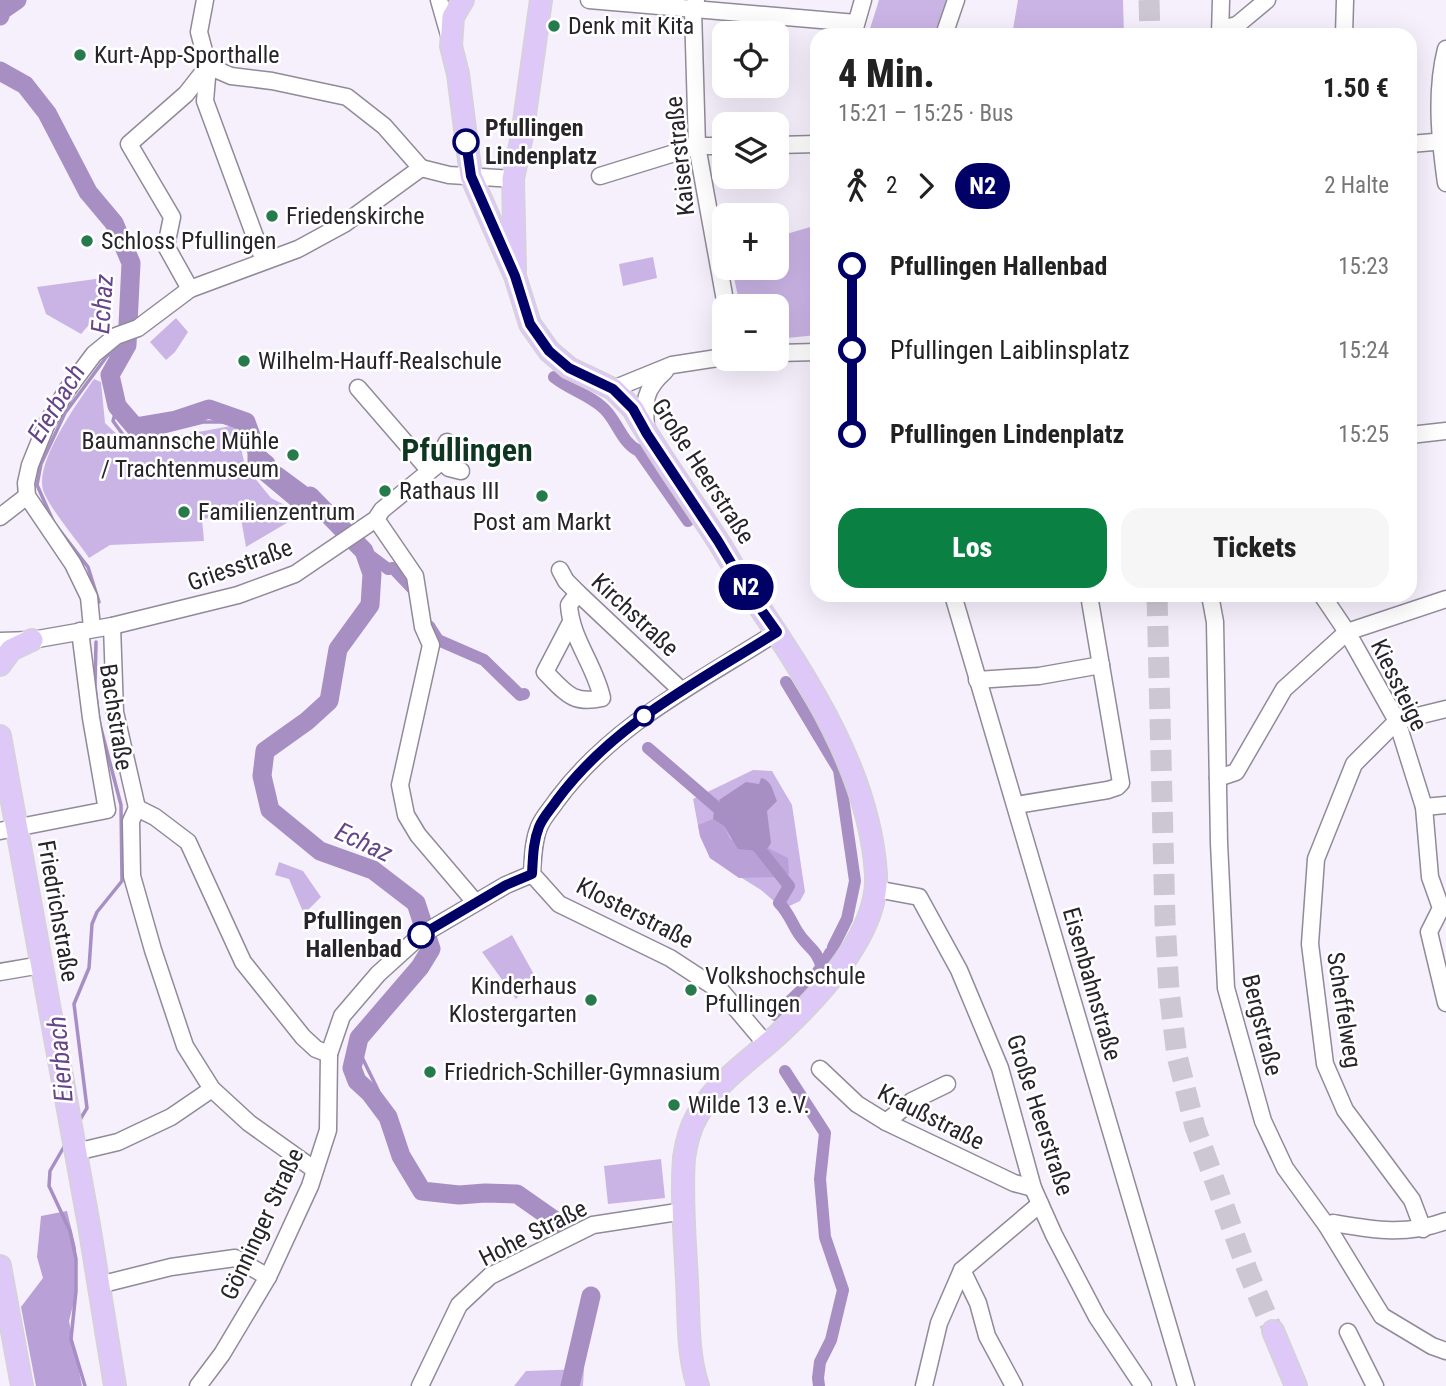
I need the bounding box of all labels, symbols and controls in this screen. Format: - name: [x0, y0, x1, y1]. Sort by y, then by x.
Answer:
- place label: Denk mit Kita: [568, 12, 694, 40]
- marker: Denk mit Kita: [546, 18, 562, 34]
- map controls: [712, 21, 789, 371]
- button: locate: [712, 21, 789, 98]
- place label: Kurt-App-Sporthalle: [94, 41, 280, 69]
- marker: Kurt-App-Sporthalle: [72, 47, 88, 63]
- text: 4 Min.: [838, 52, 935, 96]
- text: 1.50 €: [1323, 73, 1389, 103]
- street label: Kaiserstraße: [660, 95, 700, 217]
- text: 15:21 – 15:25 · Bus: [838, 100, 1014, 127]
- button: layers: [712, 112, 789, 189]
- place label: Pfullingen Lindenplatz: [485, 114, 597, 170]
- marker: Pfullingen Lindenplatz: [453, 129, 479, 155]
- icon: walk: [838, 167, 876, 205]
- icon: forward: [907, 167, 945, 205]
- text: 2: [886, 172, 897, 199]
- text: N2: [969, 172, 996, 200]
- text: 2 Halte: [1324, 172, 1389, 199]
- place label: Friedenskirche: [286, 202, 424, 230]
- button: +: [712, 203, 789, 280]
- marker: Friedenskirche: [264, 208, 280, 224]
- place label: Schloss Pfullingen: [101, 227, 276, 255]
- marker: Schloss Pfullingen: [79, 233, 95, 249]
- text: Pfullingen Hallenbad: [890, 251, 1107, 281]
- text: 15:23: [1338, 253, 1389, 280]
- water label: Echaz: [85, 273, 119, 335]
- button: −: [712, 294, 789, 371]
- text: Pfullingen Laiblinsplatz: [890, 335, 1130, 365]
- text: 15:24: [1338, 337, 1389, 364]
- place label: Wilhelm-Hauff-Realschule: [258, 347, 502, 375]
- marker: Wilhelm-Hauff-Realschule: [236, 353, 252, 369]
- water label: Eierbach: [21, 358, 91, 448]
- street label: Große Heerstraße: [646, 393, 760, 549]
- text: Pfullingen Lindenplatz: [890, 419, 1124, 449]
- text: 15:25: [1338, 421, 1389, 448]
- place label: Baumannsche Mühle / Trachtenmuseum: [82, 427, 279, 483]
- district label: Pfullingen: [401, 431, 533, 469]
- marker: Baumannsche Mühle / Trachtenmuseum: [285, 447, 301, 463]
- place label: Rathaus III: [399, 477, 499, 505]
- marker: Rathaus III: [377, 483, 393, 499]
- marker: Post am Markt: [534, 488, 550, 504]
- place label: Familienzentrum: [198, 498, 355, 526]
- marker: Familienzentrum: [176, 504, 192, 520]
- place label: Post am Markt: [473, 508, 611, 536]
- button: Los: [838, 508, 1107, 588]
- button: Tickets: [1121, 508, 1389, 588]
- street label: Griesstraße: [184, 533, 296, 597]
- line badge: N2: [714, 564, 778, 610]
- street label: Kirchstraße: [586, 568, 684, 662]
- text: N2: [733, 573, 759, 601]
- street label: Kiessteige: [1365, 635, 1433, 735]
- street label: Bachstraße: [94, 662, 138, 772]
- unlabelled marker: [634, 706, 654, 726]
- water label: Echaz: [331, 816, 397, 868]
- street label: Friedrichstraße: [32, 838, 84, 984]
- street label: Klosterstraße: [572, 872, 698, 954]
- street label: Eisenbahnstraße: [1057, 904, 1127, 1064]
- place label: Pfullingen Hallenbad: [303, 907, 402, 963]
- marker: Pfullingen Hallenbad: [408, 922, 434, 948]
- street label: Scheffelweg: [1321, 950, 1367, 1070]
- place label: Volkshochschule Pfullingen: [705, 962, 866, 1018]
- street label: Bergstraße: [1236, 971, 1288, 1079]
- place label: Kinderhaus Klostergarten: [449, 972, 577, 1028]
- marker: Volkshochschule Pfullingen: [683, 982, 699, 998]
- marker: Kinderhaus Klostergarten: [583, 992, 599, 1008]
- water label: Eierbach: [41, 1015, 79, 1103]
- street label: Große Heerstraße: [1001, 1031, 1079, 1199]
- place label: Friedrich-Schiller-Gymnasium: [444, 1058, 720, 1086]
- marker: Friedrich-Schiller-Gymnasium: [422, 1064, 438, 1080]
- street label: Kraußstraße: [873, 1078, 989, 1156]
- place label: Wilde 13 e.V.: [688, 1091, 810, 1119]
- marker: Wilde 13 e.V.: [666, 1097, 682, 1113]
- street label: Gönninger Straße: [215, 1144, 309, 1304]
- street label: Hohe Straße: [475, 1194, 591, 1272]

